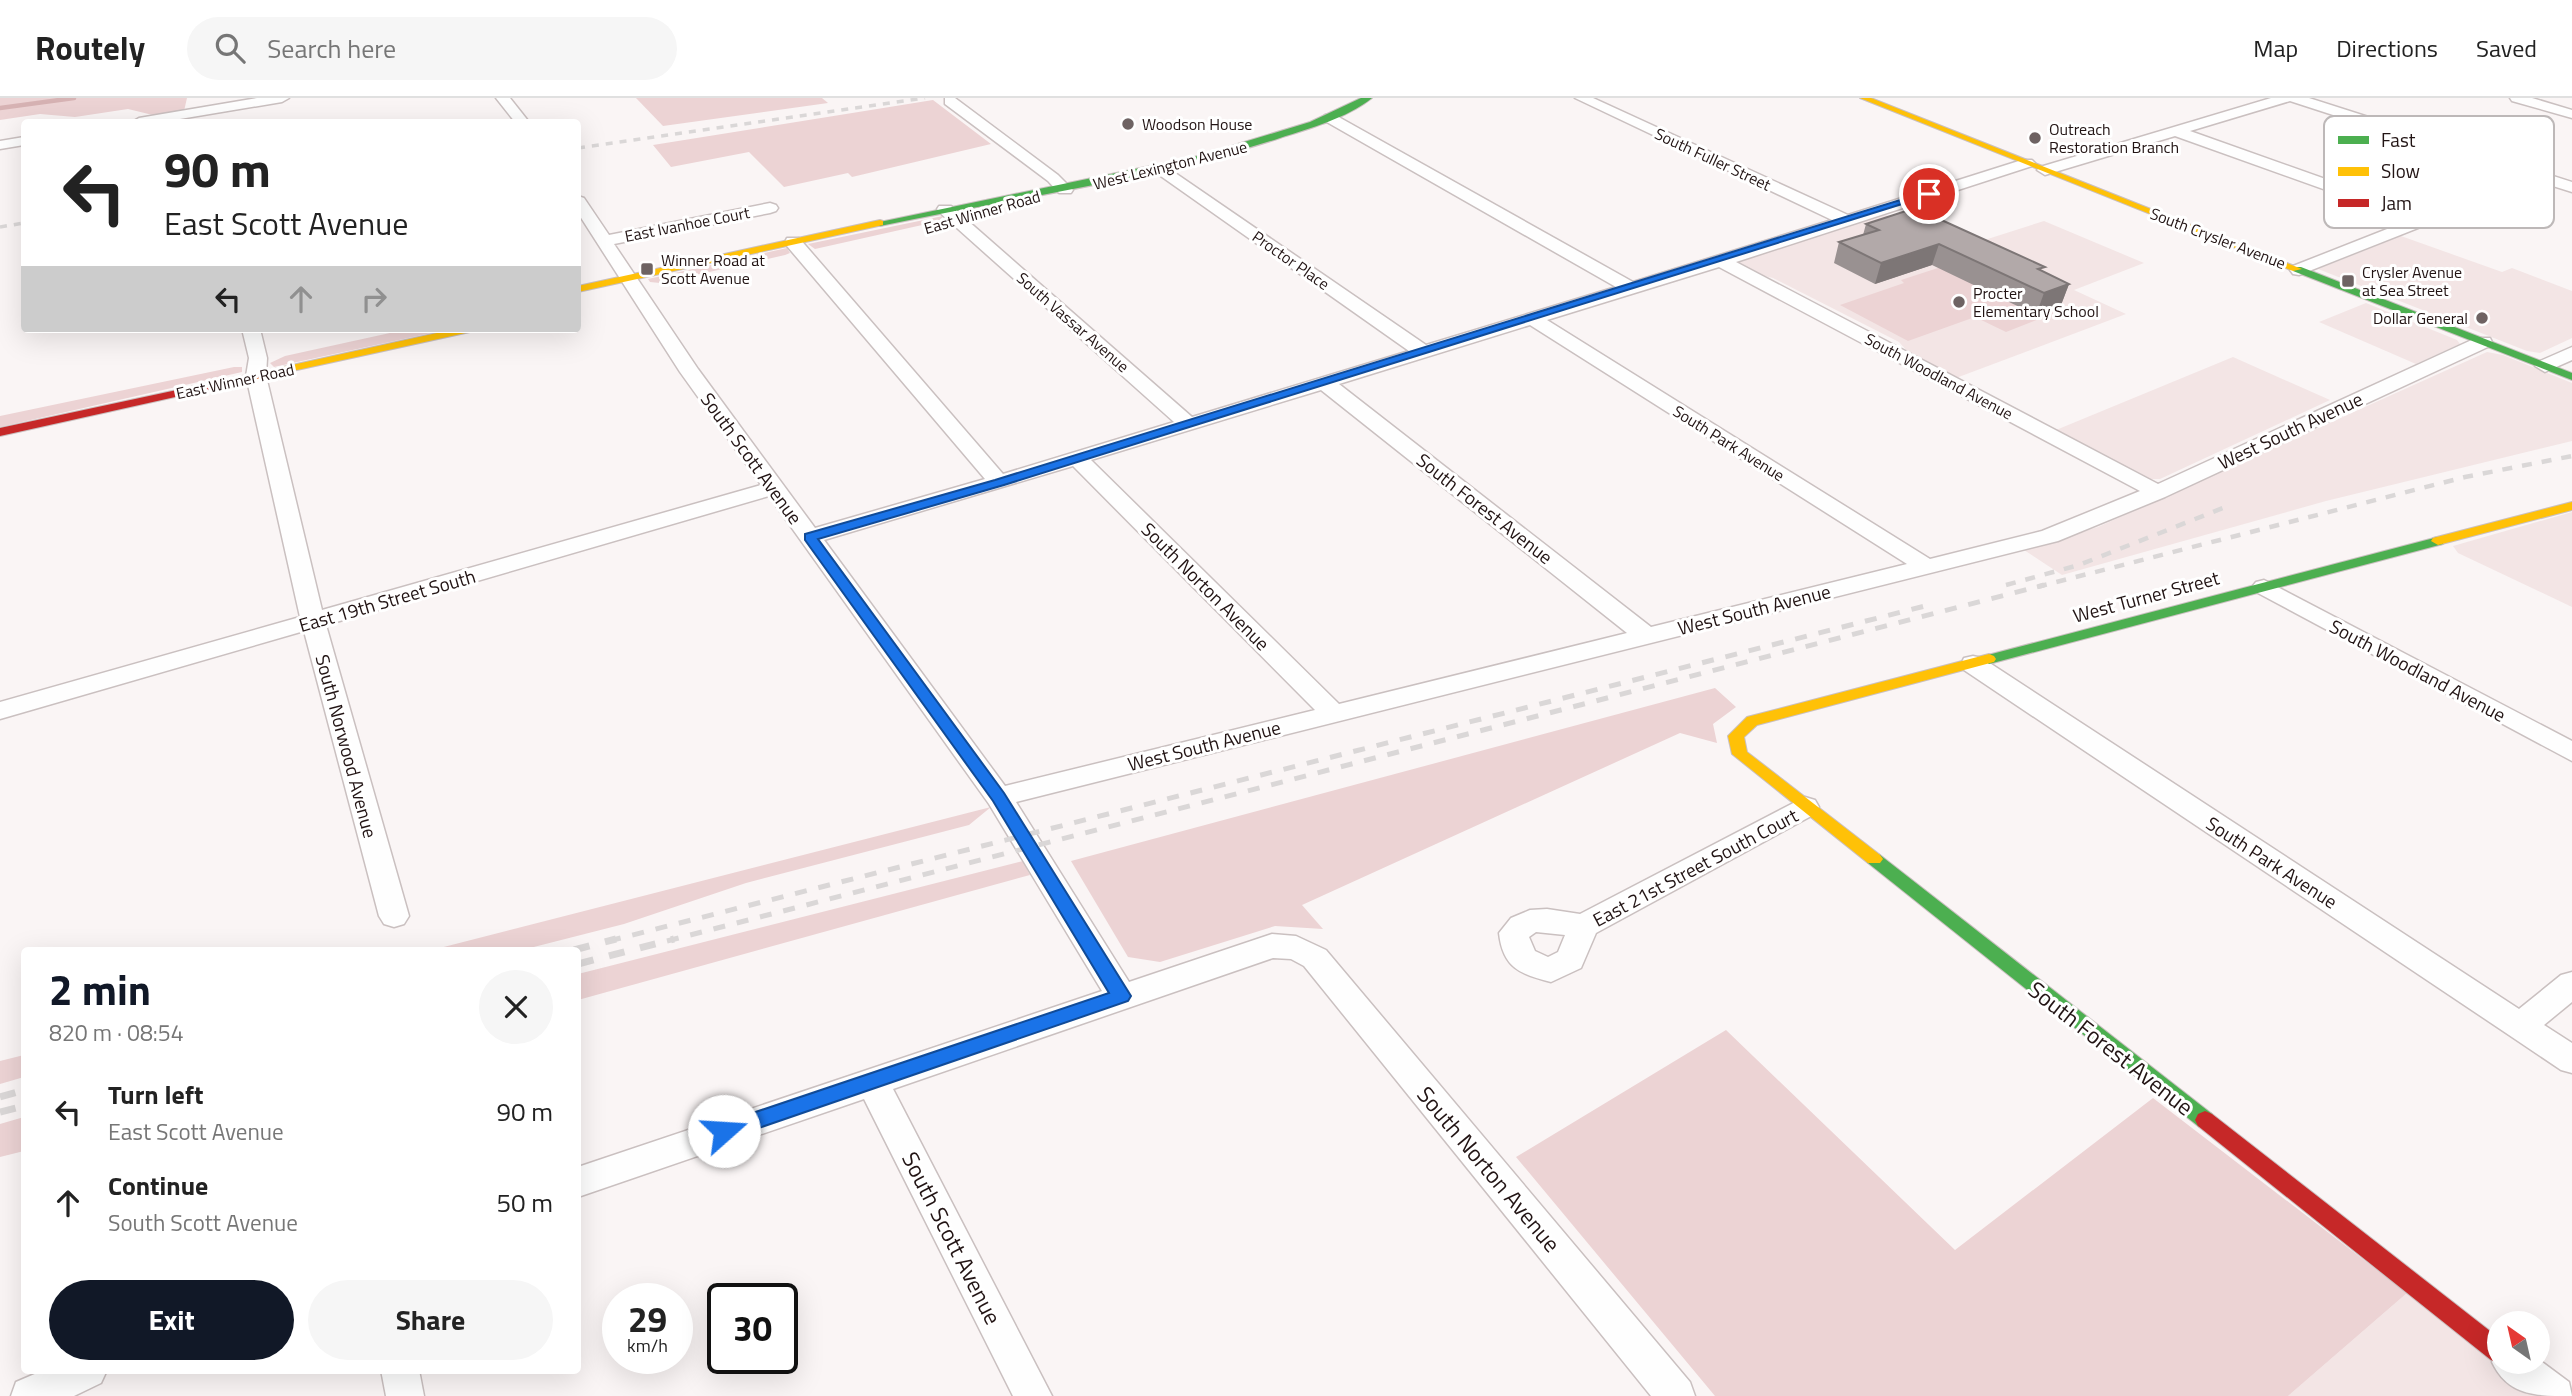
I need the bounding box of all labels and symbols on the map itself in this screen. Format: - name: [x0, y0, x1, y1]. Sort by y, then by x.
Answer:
- place label: Woodson House: [1142, 112, 1252, 136]
- marker: Woodson House: [1120, 116, 1136, 132]
- legend: [2324, 116, 2554, 228]
- place label: Outreach Restoration Branch: [2049, 117, 2179, 159]
- street label: South Fuller Street: [1651, 122, 1775, 197]
- text: Fast: [2381, 125, 2416, 154]
- marker: Outreach Restoration Branch: [2027, 130, 2043, 146]
- street label: West Lexington Avenue: [1090, 134, 1250, 196]
- text: Slow: [2381, 156, 2420, 185]
- pin: [1899, 164, 1959, 224]
- street label: East Winner Road: [921, 184, 1043, 240]
- text: Jam: [2381, 188, 2412, 217]
- street label: East Ivanhoe Court: [622, 200, 752, 248]
- street label: South Crysler Avenue: [2147, 201, 2289, 275]
- street label: Proctor Place: [1247, 224, 1335, 296]
- place label: Winner Road at Scott Avenue: [661, 248, 765, 290]
- place label: Crysler Avenue at Sea Street: [2362, 260, 2462, 302]
- marker: Winner Road at Scott Avenue: [639, 261, 655, 277]
- street label: South Vassar Avenue: [1011, 266, 1135, 378]
- marker: Crysler Avenue at Sea Street: [2340, 273, 2356, 289]
- place label: Procter Elementary School: [1973, 281, 2099, 323]
- marker: Procter Elementary School: [1951, 294, 1967, 310]
- place label: Dollar General: [2373, 306, 2468, 330]
- marker: Dollar General: [2474, 310, 2490, 326]
- street label: South Woodland Avenue: [1861, 327, 2017, 425]
- street label: East Winner Road: [174, 357, 296, 405]
- street label: West South Avenue: [2213, 384, 2367, 476]
- street label: South Scott Avenue: [694, 386, 810, 530]
- street label: South Park Avenue: [1669, 399, 1789, 487]
- street label: South Forest Avenue: [1411, 445, 1559, 571]
- street label: South Norton Avenue: [1135, 515, 1277, 657]
- street label: East 19th Street South: [295, 561, 479, 639]
- street label: West Turner Street: [2070, 562, 2223, 629]
- street label: West South Avenue: [1674, 576, 1834, 642]
- street label: South Woodland Avenue: [2325, 611, 2511, 729]
- street label: South Norwood Avenue: [309, 651, 385, 841]
- street label: West South Avenue: [1124, 712, 1284, 778]
- street label: East 21st Street South Court: [1587, 800, 1803, 934]
- street label: South Park Avenue: [2201, 809, 2343, 915]
- street label: South Forest Avenue: [2021, 972, 2201, 1124]
- street label: South Norton Avenue: [1409, 1078, 1569, 1260]
- position arrow: [687, 1094, 761, 1168]
- street label: South Scott Avenue: [893, 1145, 1011, 1331]
- speed limit sign: 30: [707, 1283, 798, 1374]
- north arrow: [2487, 1311, 2550, 1374]

